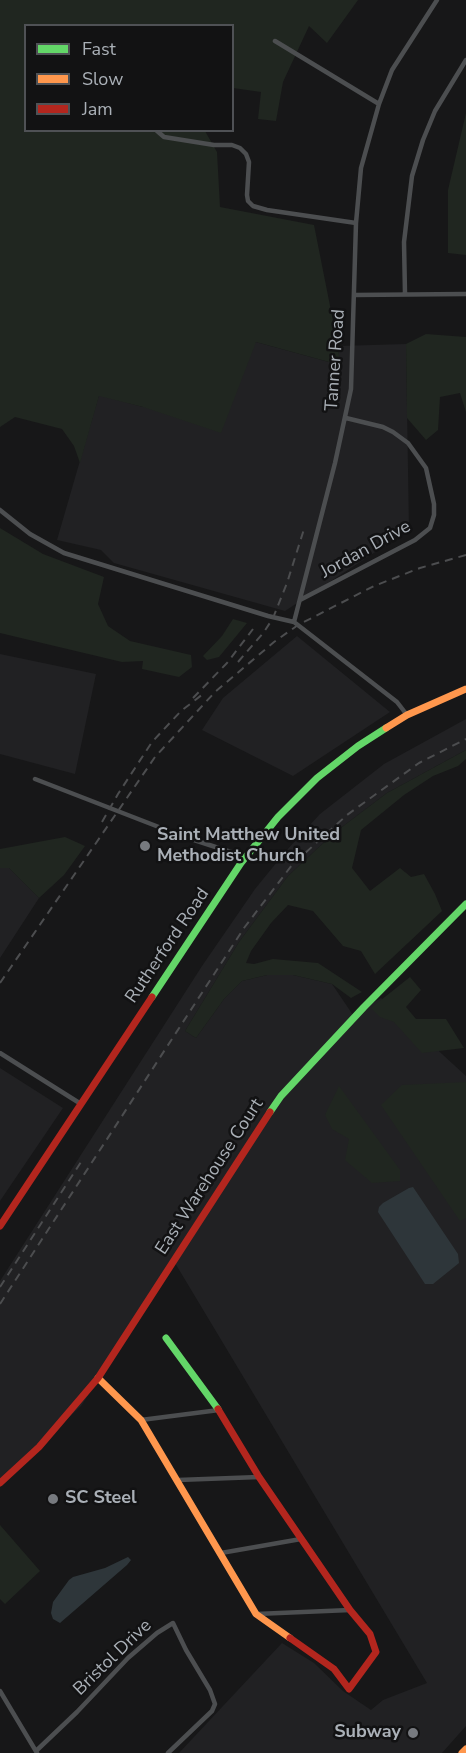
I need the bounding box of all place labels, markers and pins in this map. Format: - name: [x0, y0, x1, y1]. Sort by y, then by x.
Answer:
- place label: Saint Matthew United Methodist Church: [157, 825, 340, 868]
- marker: Saint Matthew United Methodist Church: [138, 839, 152, 853]
- place label: SC Steel: [65, 1488, 137, 1510]
- marker: SC Steel: [46, 1492, 60, 1506]
- place label: Subway: [334, 1722, 401, 1744]
- marker: Subway: [406, 1726, 420, 1740]

